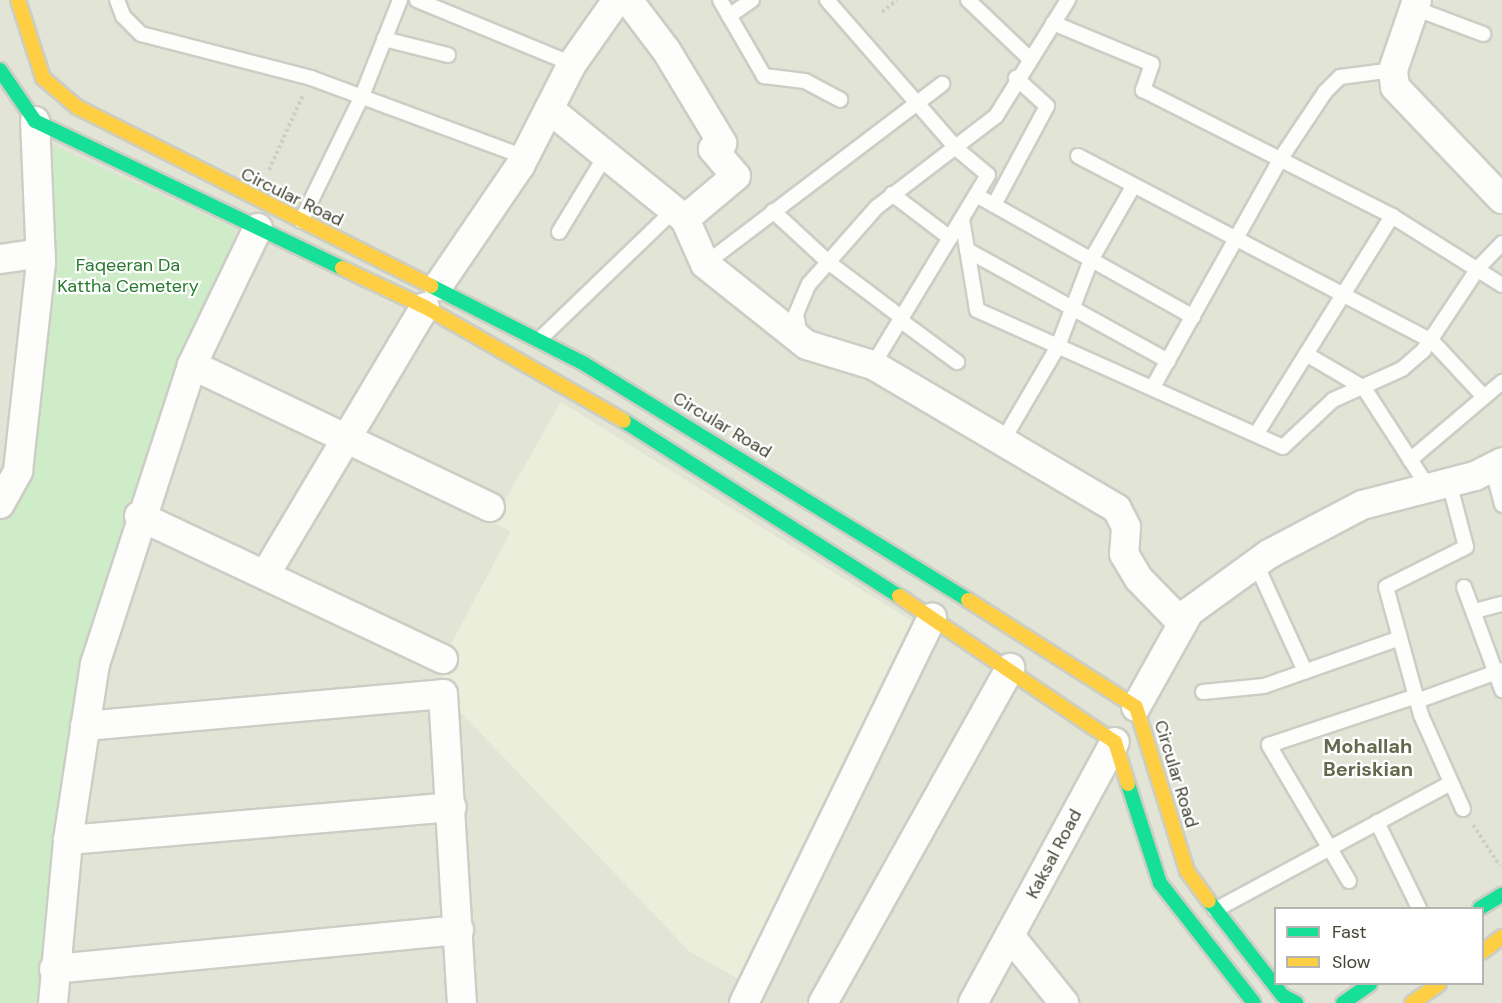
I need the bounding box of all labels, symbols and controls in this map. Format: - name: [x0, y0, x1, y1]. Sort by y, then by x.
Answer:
- street label: Circular Road: [237, 163, 347, 231]
- park label: Faqeeran Da Kattha Cemetery: [57, 255, 199, 298]
- street label: Circular Road: [669, 387, 775, 463]
- street label: Circular Road: [1149, 718, 1203, 830]
- district label: Mohallah Beriskian: [1323, 735, 1413, 782]
- street label: Kaksal Road: [1021, 806, 1087, 902]
- legend: [1274, 907, 1484, 985]
- text: Fast: [1332, 920, 1367, 944]
- text: Slow: [1332, 950, 1371, 974]

